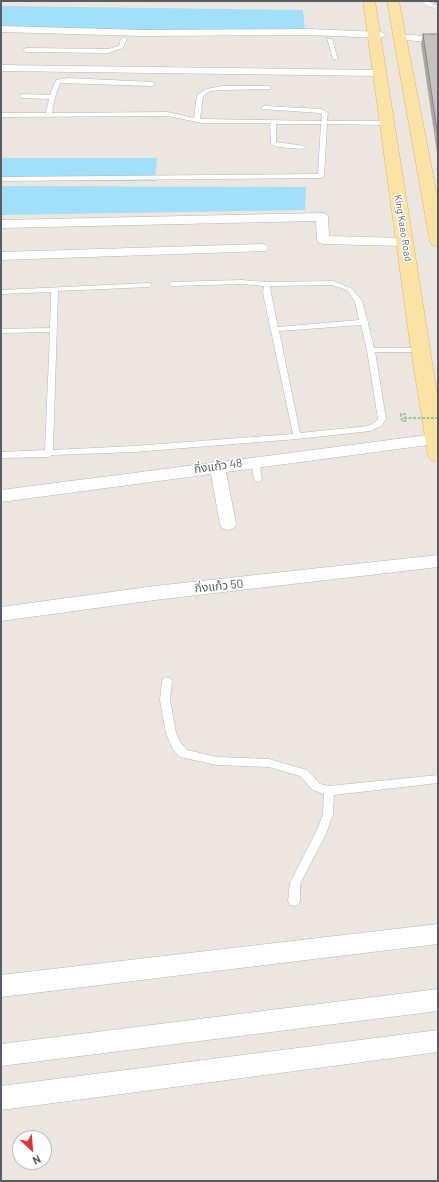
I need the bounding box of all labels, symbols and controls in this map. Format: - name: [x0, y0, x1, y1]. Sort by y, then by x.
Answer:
- street label: King Kaeo Road: [392, 194, 414, 262]
- street label: กิ่งแก้ว 48: [193, 455, 243, 477]
- street label: กิ่งแก้ว 50: [194, 576, 244, 596]
- north arrow: [12, 1130, 52, 1170]
- text: N: [31, 1153, 43, 1168]

